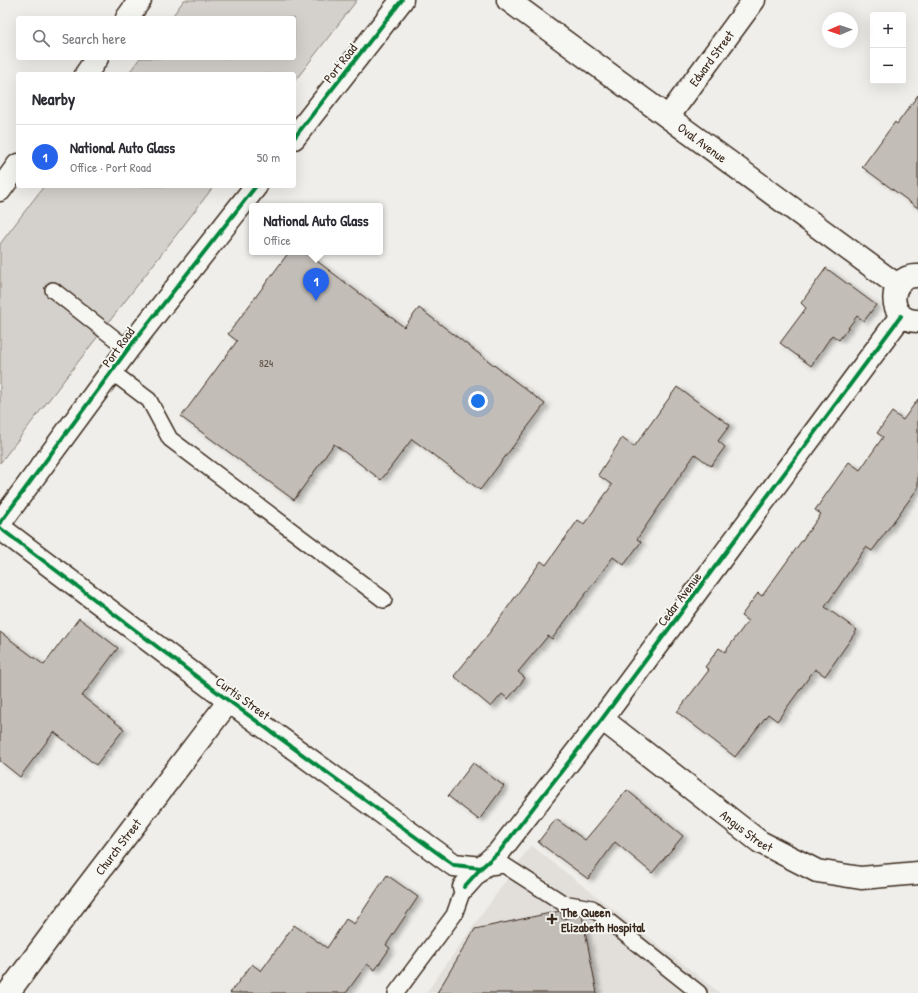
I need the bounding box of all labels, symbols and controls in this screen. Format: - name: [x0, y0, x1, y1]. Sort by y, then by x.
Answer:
- north arrow: [822, 12, 858, 48]
- map controls: [870, 12, 906, 84]
- button: +: [870, 12, 906, 48]
- search box: [16, 16, 296, 60]
- street label: Edward Street: [685, 26, 738, 90]
- icon: search: [30, 27, 52, 49]
- text: Search here: [62, 28, 126, 49]
- street label: Port Road: [319, 40, 361, 86]
- button: −: [870, 48, 906, 84]
- text: Nearby: [32, 87, 75, 110]
- street label: Oval Avenue: [674, 118, 731, 167]
- text: National Auto Glass: [70, 137, 175, 158]
- text: 1: [43, 148, 47, 166]
- text: 50 m: [257, 148, 280, 166]
- text: Office · Port Road: [70, 158, 151, 176]
- popup: [249, 203, 383, 255]
- text: National Auto Glass: [263, 210, 369, 231]
- text: Office: [263, 231, 291, 249]
- pin: 1: [303, 268, 329, 301]
- street label: Port Road: [97, 323, 139, 371]
- house number: 824: [259, 356, 273, 370]
- your location: [468, 391, 488, 411]
- street label: Cedar Avenue: [653, 568, 705, 630]
- street label: Curtis Street: [212, 672, 274, 724]
- street label: Angus Street: [717, 805, 777, 856]
- street label: Church Street: [91, 814, 146, 879]
- place label: The Queen Elizabeth Hospital: [560, 903, 646, 937]
- marker: The Queen Elizabeth Hospital: [546, 913, 558, 925]

